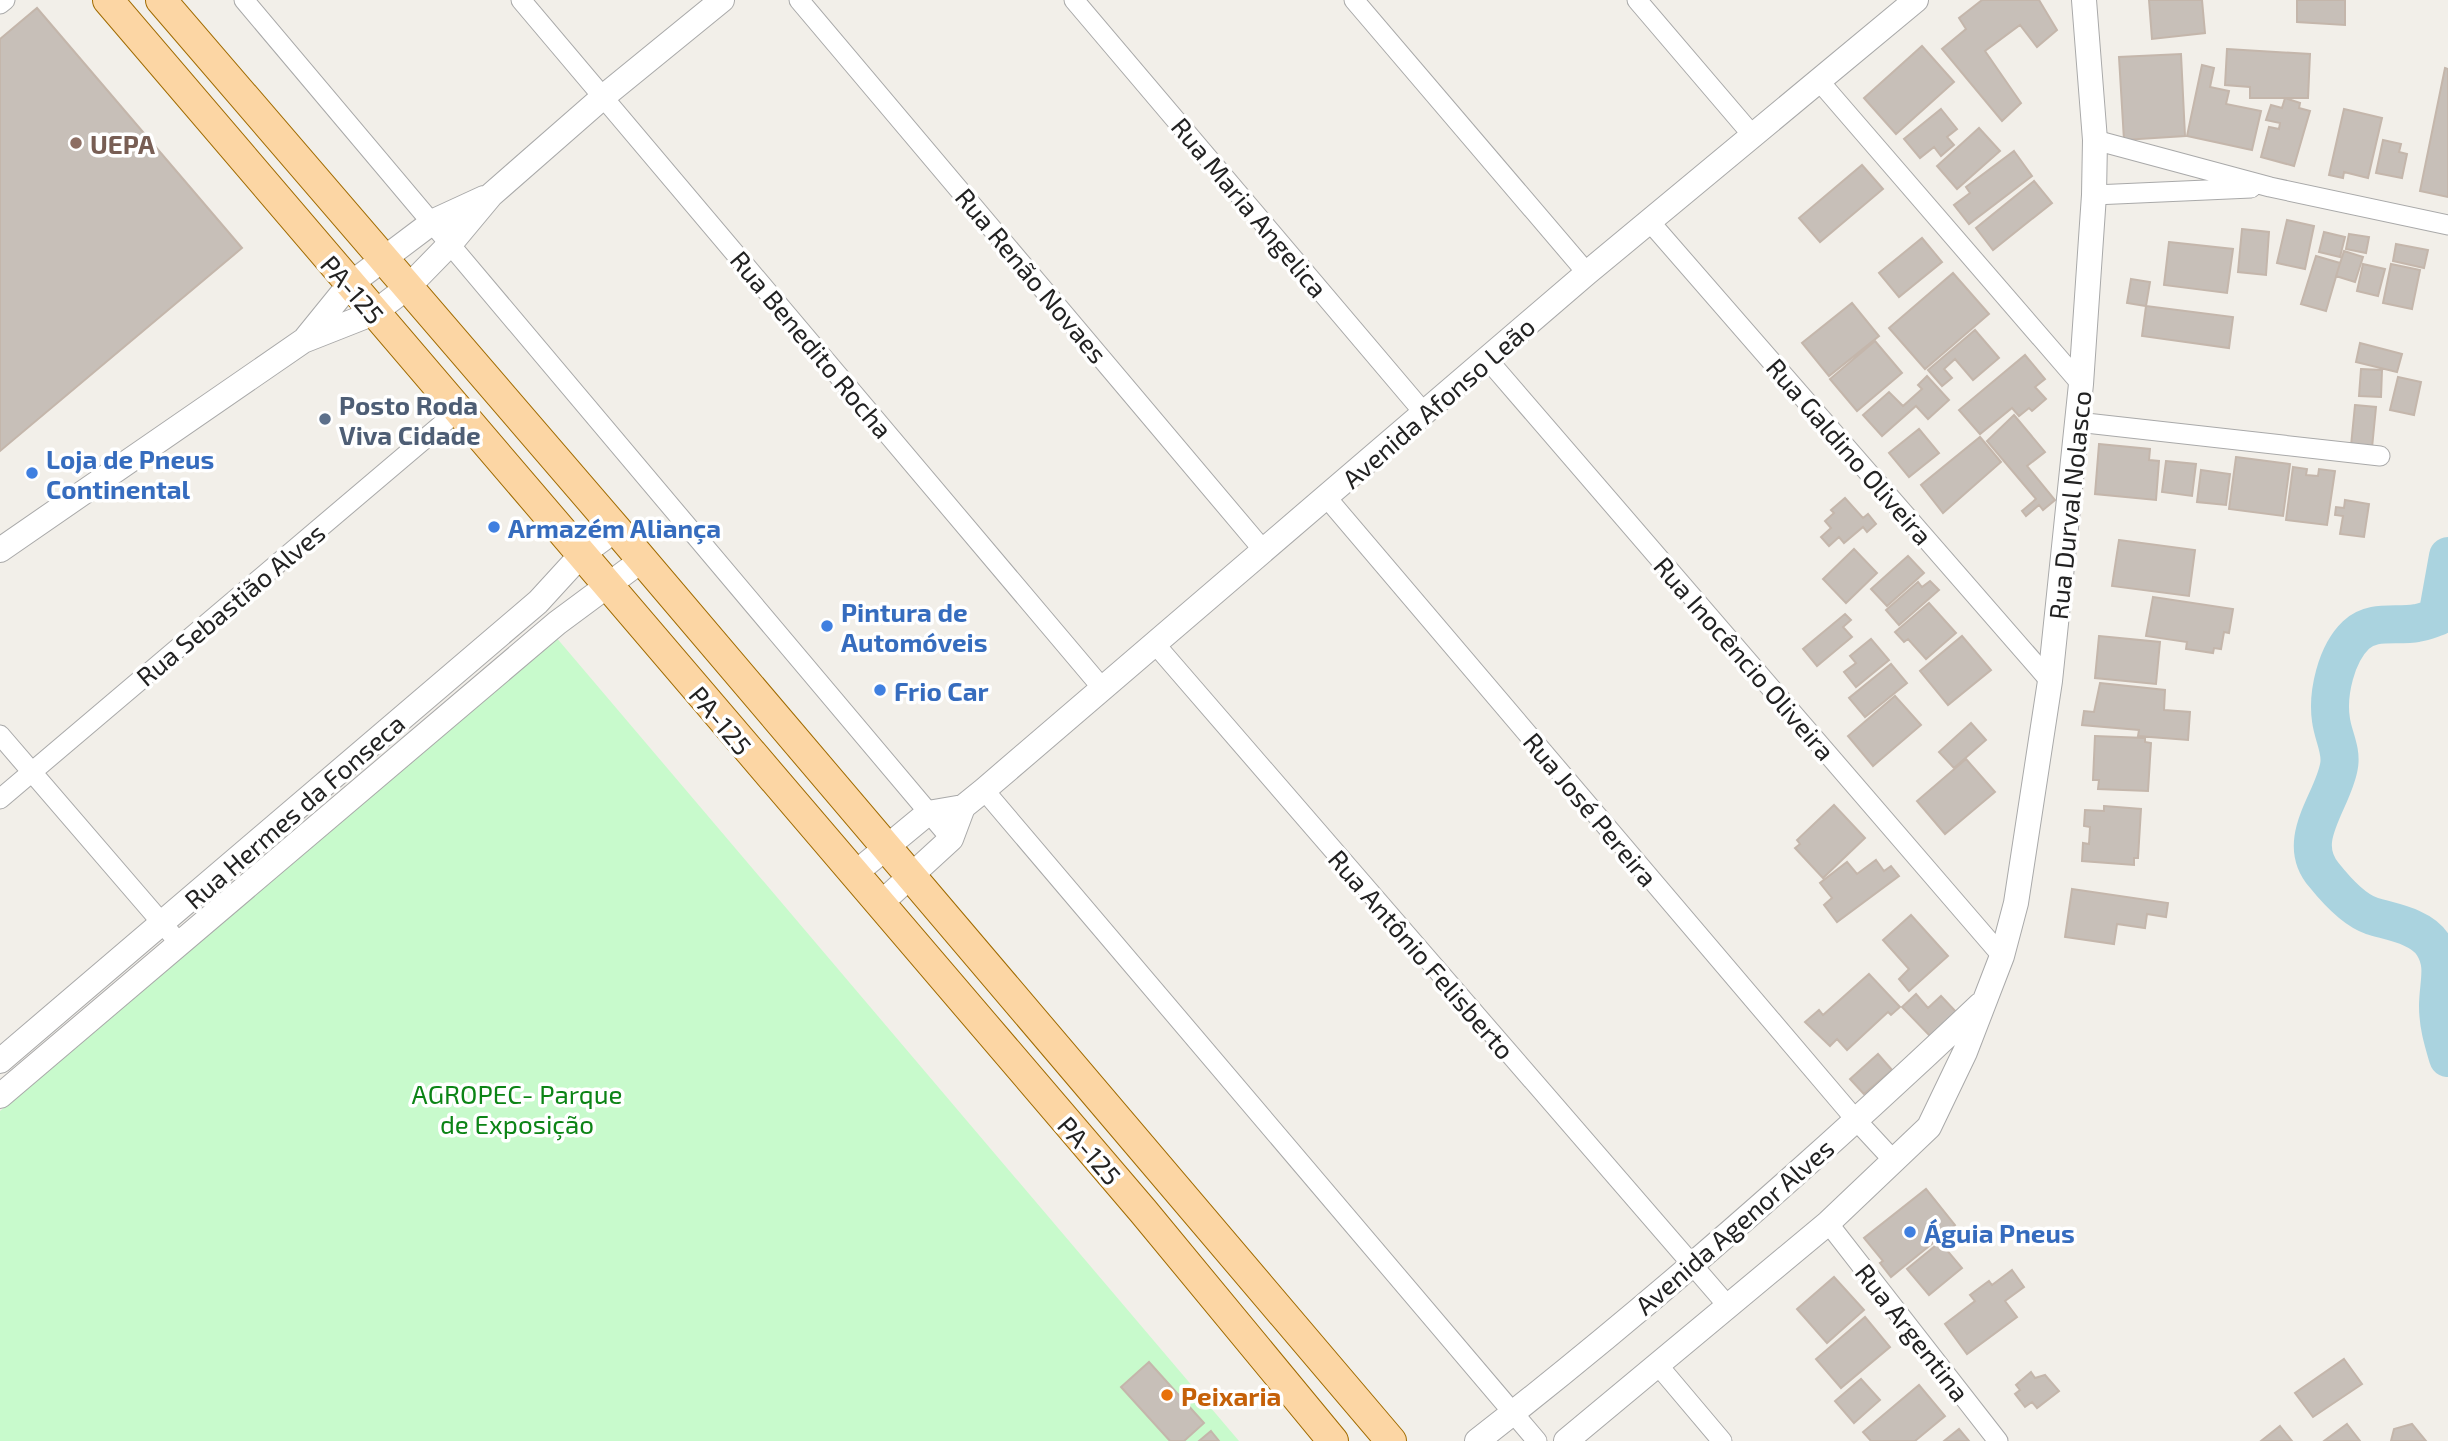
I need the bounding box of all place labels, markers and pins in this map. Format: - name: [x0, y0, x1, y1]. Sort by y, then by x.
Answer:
- place label: UEPA: [90, 128, 155, 159]
- marker: UEPA: [68, 135, 84, 151]
- place label: Posto Roda Viva Cidade: [339, 389, 481, 450]
- marker: Posto Roda Viva Cidade: [317, 411, 333, 427]
- place label: Loja de Pneus Continental: [46, 443, 214, 504]
- marker: Loja de Pneus Continental: [24, 465, 40, 481]
- place label: Armazém Aliança: [508, 512, 721, 545]
- marker: Armazém Aliança: [486, 519, 502, 535]
- place label: Pintura de Automóveis: [841, 596, 988, 657]
- marker: Pintura de Automóveis: [819, 618, 835, 634]
- place label: Frio Car: [894, 675, 989, 706]
- marker: Frio Car: [872, 682, 888, 698]
- place label: Águia Pneus: [1924, 1217, 2075, 1248]
- marker: Águia Pneus: [1902, 1224, 1918, 1240]
- place label: Peixaria: [1181, 1380, 1281, 1411]
- marker: Peixaria: [1159, 1387, 1175, 1403]

